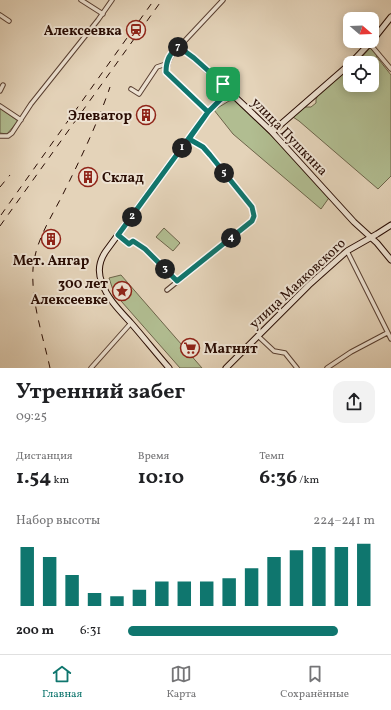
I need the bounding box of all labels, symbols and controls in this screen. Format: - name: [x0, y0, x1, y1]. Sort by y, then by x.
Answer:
- north arrow: [343, 12, 379, 48]
- map controls: [343, 12, 379, 92]
- station icon: Алексеевка: [125, 19, 147, 41]
- place label: Алексеевка: [44, 22, 122, 41]
- pin: 7: [168, 37, 188, 57]
- text: 7: [175, 39, 181, 54]
- button: locate: [343, 56, 379, 92]
- pin: [206, 67, 240, 101]
- icon: arrive: [212, 73, 234, 95]
- street label: улица Пушкина: [247, 94, 331, 180]
- building icon: Элеватор: [135, 104, 157, 126]
- place label: Элеватор: [68, 107, 132, 126]
- pin: 1: [172, 138, 192, 158]
- text: 1: [180, 140, 184, 155]
- pin: 5: [214, 163, 234, 183]
- text: 5: [221, 165, 227, 180]
- building icon: Склад: [77, 166, 99, 188]
- place label: Склад: [102, 169, 144, 188]
- pin: 2: [122, 207, 142, 227]
- text: 2: [129, 209, 135, 224]
- building icon: Мет. Ангар: [40, 228, 62, 250]
- pin: 4: [221, 228, 241, 248]
- text: 4: [228, 230, 234, 245]
- street label: улица Маяковского: [246, 234, 350, 334]
- place label: Мет. Ангар: [13, 252, 89, 271]
- pin: 3: [155, 259, 175, 279]
- text: 3: [162, 261, 168, 276]
- place label: 300 лет Алексеевке: [30, 275, 108, 310]
- place icon: 300 лет Алексеевке: [111, 280, 133, 302]
- supermarket icon: Магнит: [179, 337, 201, 359]
- place label: Магнит: [204, 340, 258, 359]
- text: Утренний забег: [16, 377, 185, 408]
- button: share: [333, 381, 375, 423]
- text: 09:25: [16, 408, 47, 426]
- text: Дистанция: [16, 449, 73, 464]
- text: Время: [138, 449, 169, 464]
- text: Темп: [259, 449, 284, 464]
- text: 1.54: [16, 464, 51, 492]
- text: 10:10: [138, 464, 184, 492]
- text: 6:36: [259, 464, 297, 492]
- text: km: [51, 473, 69, 488]
- text: /km: [297, 473, 319, 488]
- text: Набор высоты: [16, 512, 100, 530]
- text: 224–241 m: [313, 512, 375, 530]
- text: 200 m: [16, 622, 54, 640]
- text: 6:31: [80, 622, 101, 640]
- tab: Главная: [42, 663, 82, 702]
- tab: Карта: [166, 663, 196, 702]
- tab: Сохранённые: [280, 663, 349, 702]

